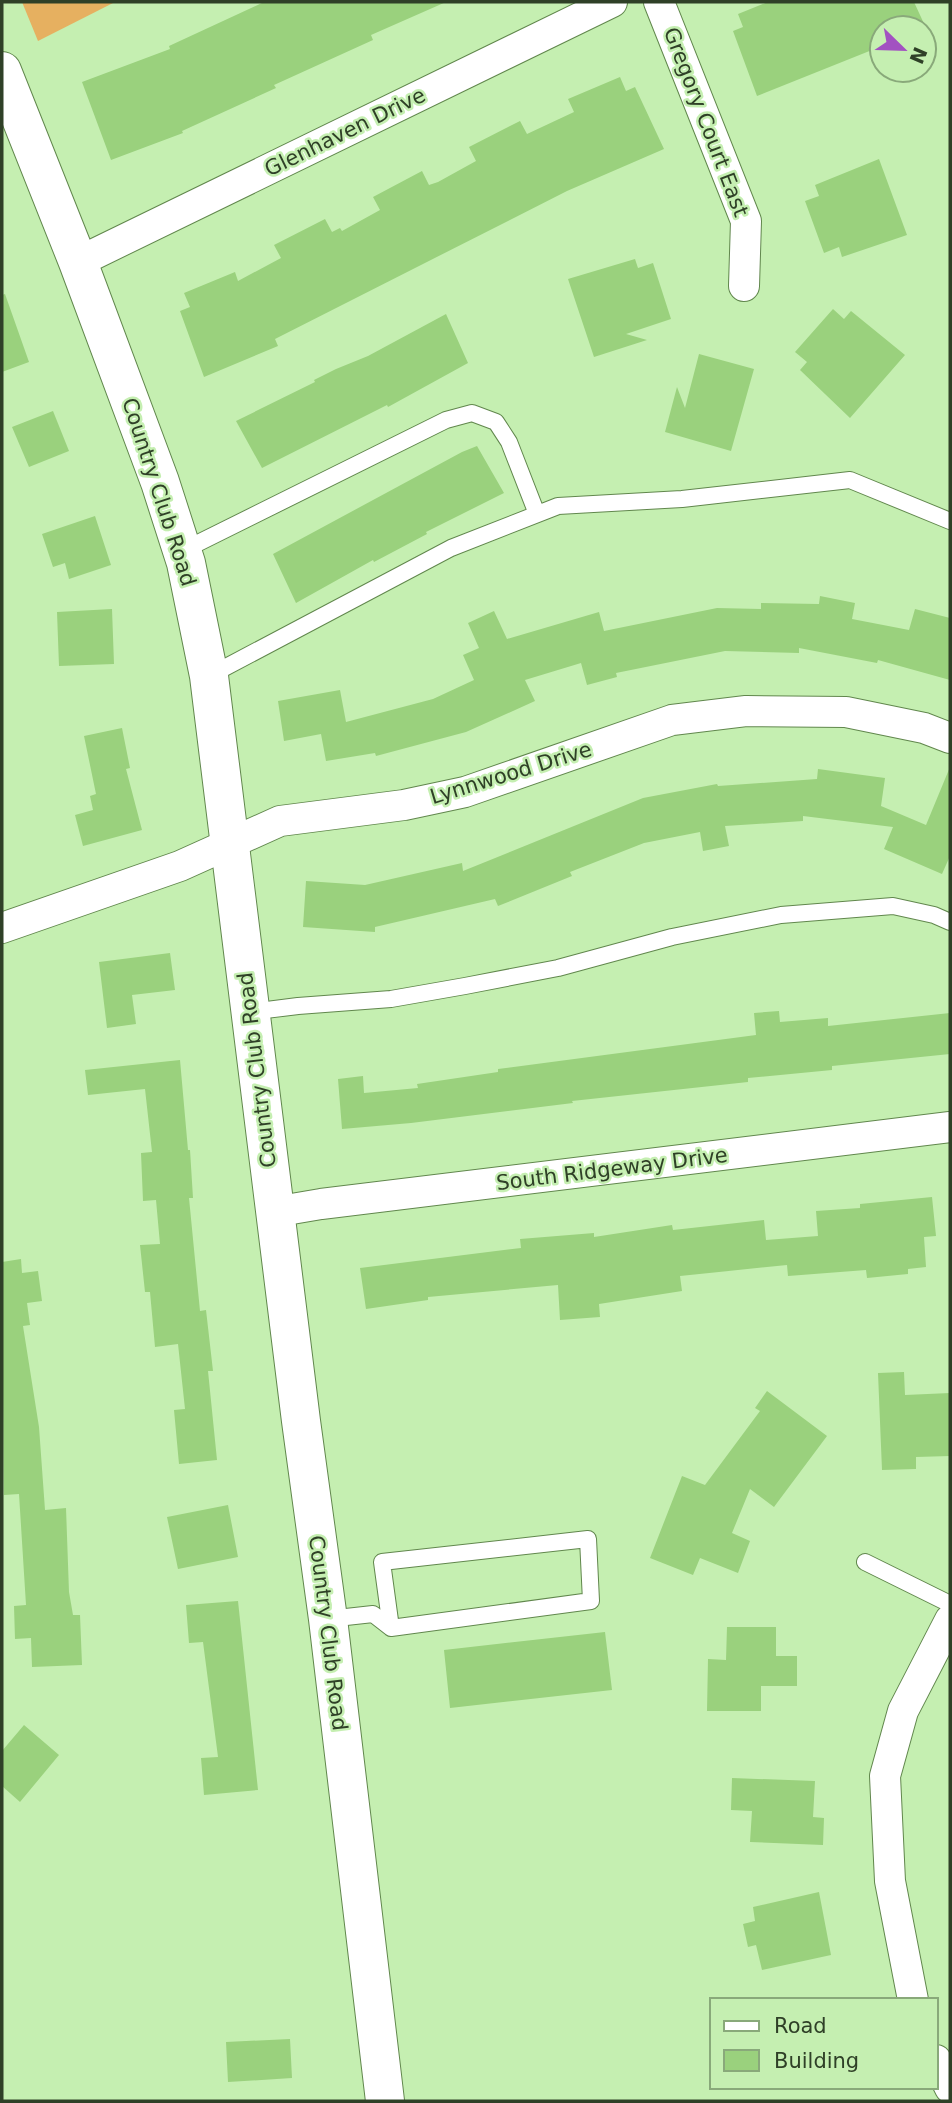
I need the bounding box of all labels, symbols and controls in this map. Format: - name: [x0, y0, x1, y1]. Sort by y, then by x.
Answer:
- north arrow: [868, 14, 938, 84]
- street label: Gregory Court East: [659, 24, 753, 220]
- text: N: [905, 44, 932, 67]
- street label: Glenhaven Drive: [261, 83, 429, 181]
- street label: Country Club Road: [117, 395, 201, 589]
- street label: Lynnwood Drive: [427, 737, 595, 809]
- street label: Country Club Road: [233, 971, 281, 1169]
- street label: South Ridgeway Drive: [495, 1143, 729, 1195]
- street label: Country Club Road: [304, 1534, 352, 1732]
- legend: [710, 1998, 938, 2089]
- text: Road: [774, 2014, 827, 2038]
- text: Building: [774, 2049, 859, 2073]

